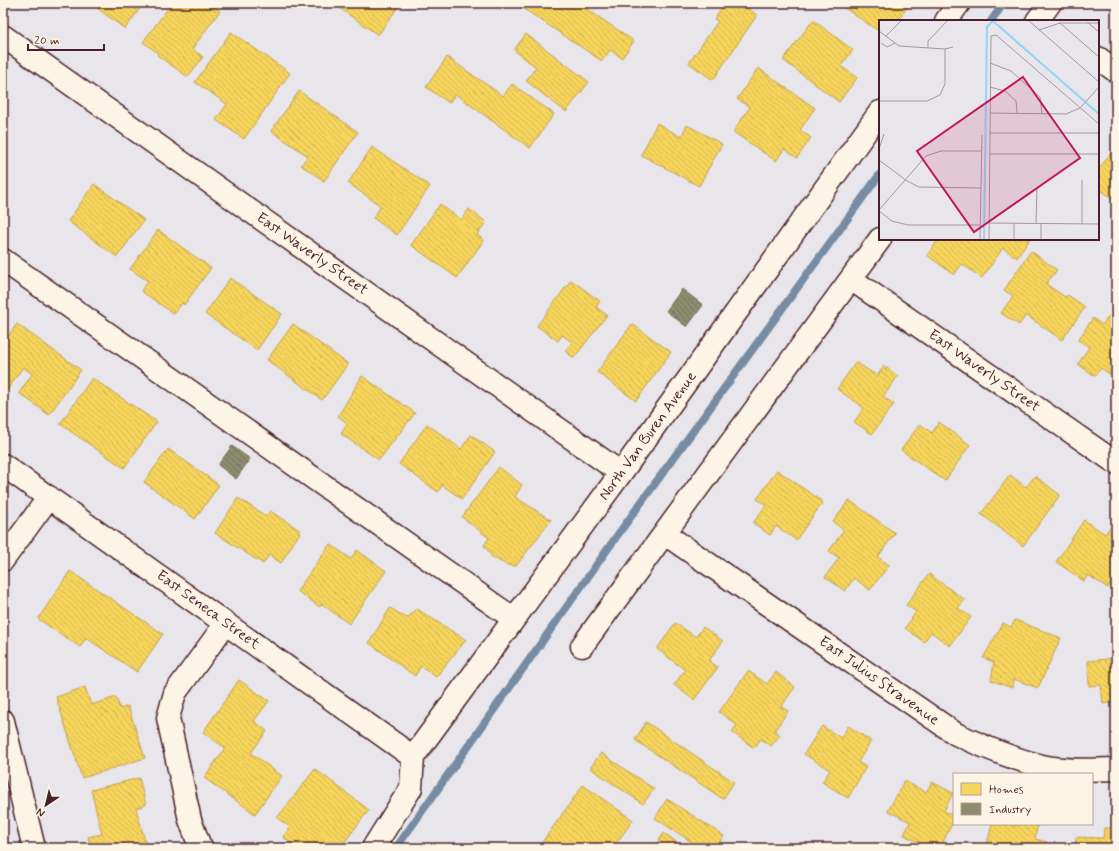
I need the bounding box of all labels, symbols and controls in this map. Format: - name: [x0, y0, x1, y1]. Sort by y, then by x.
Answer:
- inset map: [879, 20, 1099, 240]
- scale bar: [28, 26, 104, 52]
- text: 20 m: [34, 33, 60, 49]
- street label: East Waverly Street: [252, 208, 372, 300]
- street label: East Waverly Street: [924, 325, 1044, 417]
- street label: North Van Buren Avenue: [594, 368, 702, 504]
- street label: East Seneca Street: [152, 566, 264, 654]
- street label: East Julius Stravenue: [815, 632, 943, 730]
- legend: [953, 773, 1093, 825]
- text: Homes: [989, 782, 1024, 798]
- north arrow: [26, 785, 66, 825]
- text: Industry: [989, 802, 1031, 818]
- text: N: [34, 805, 48, 820]

